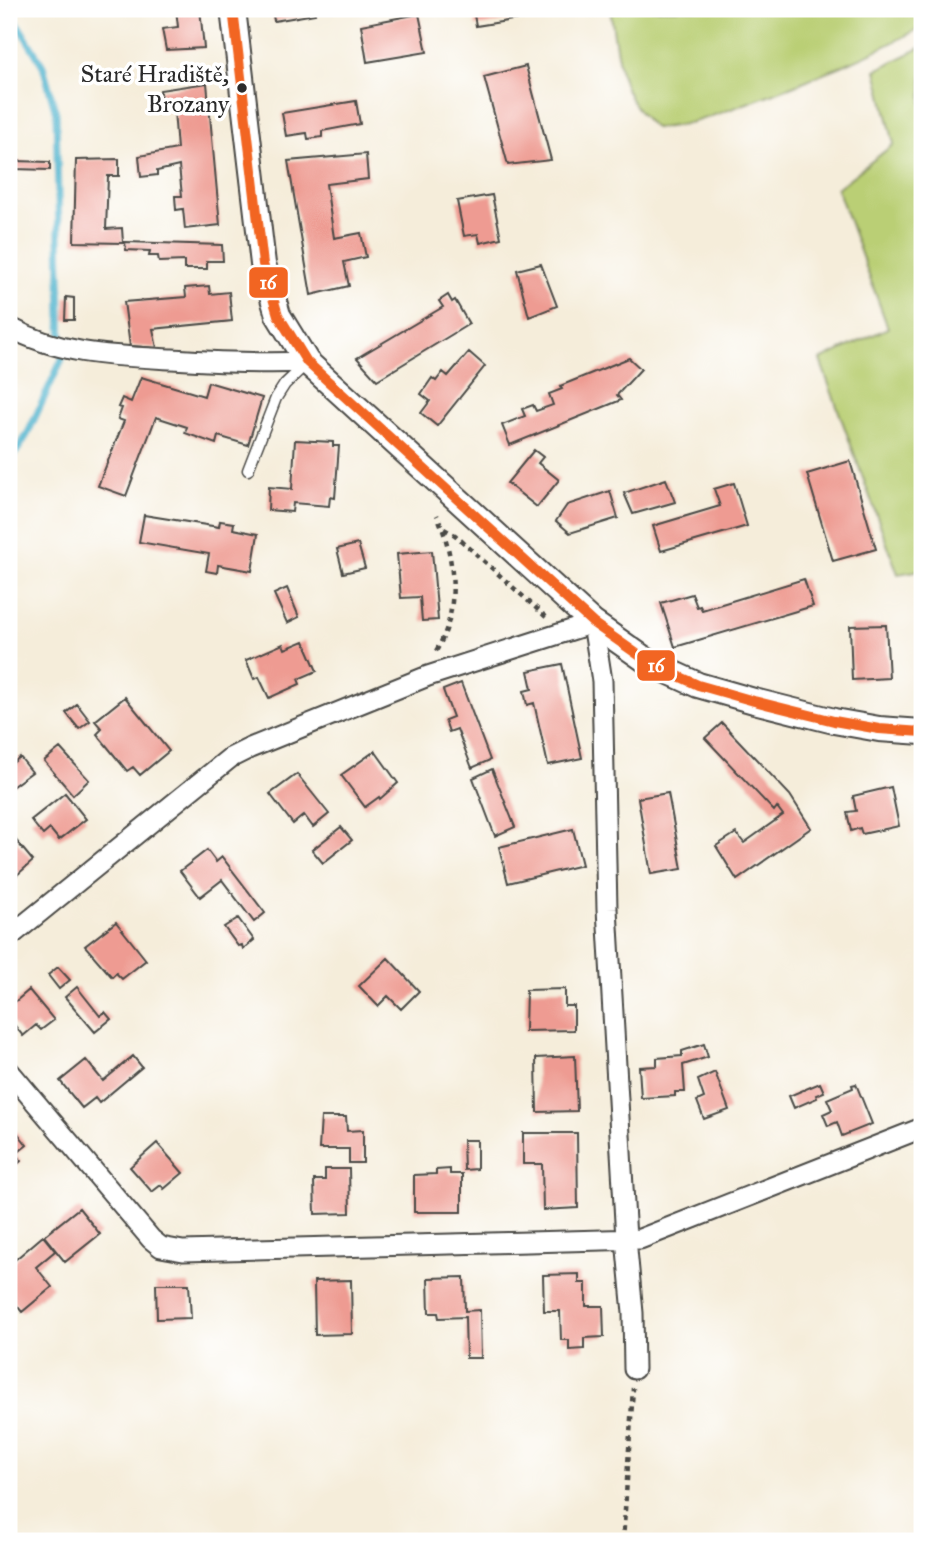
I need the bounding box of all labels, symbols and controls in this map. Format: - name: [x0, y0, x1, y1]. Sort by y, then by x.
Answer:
- place label: Staré Hradiště, Brozany: [81, 59, 230, 119]
- marker: Staré Hradiště, Brozany: [235, 81, 249, 95]
- line badge: 16: [248, 266, 289, 299]
- text: 16: [259, 271, 278, 294]
- line badge: 16: [636, 649, 676, 682]
- text: 16: [647, 654, 666, 677]

